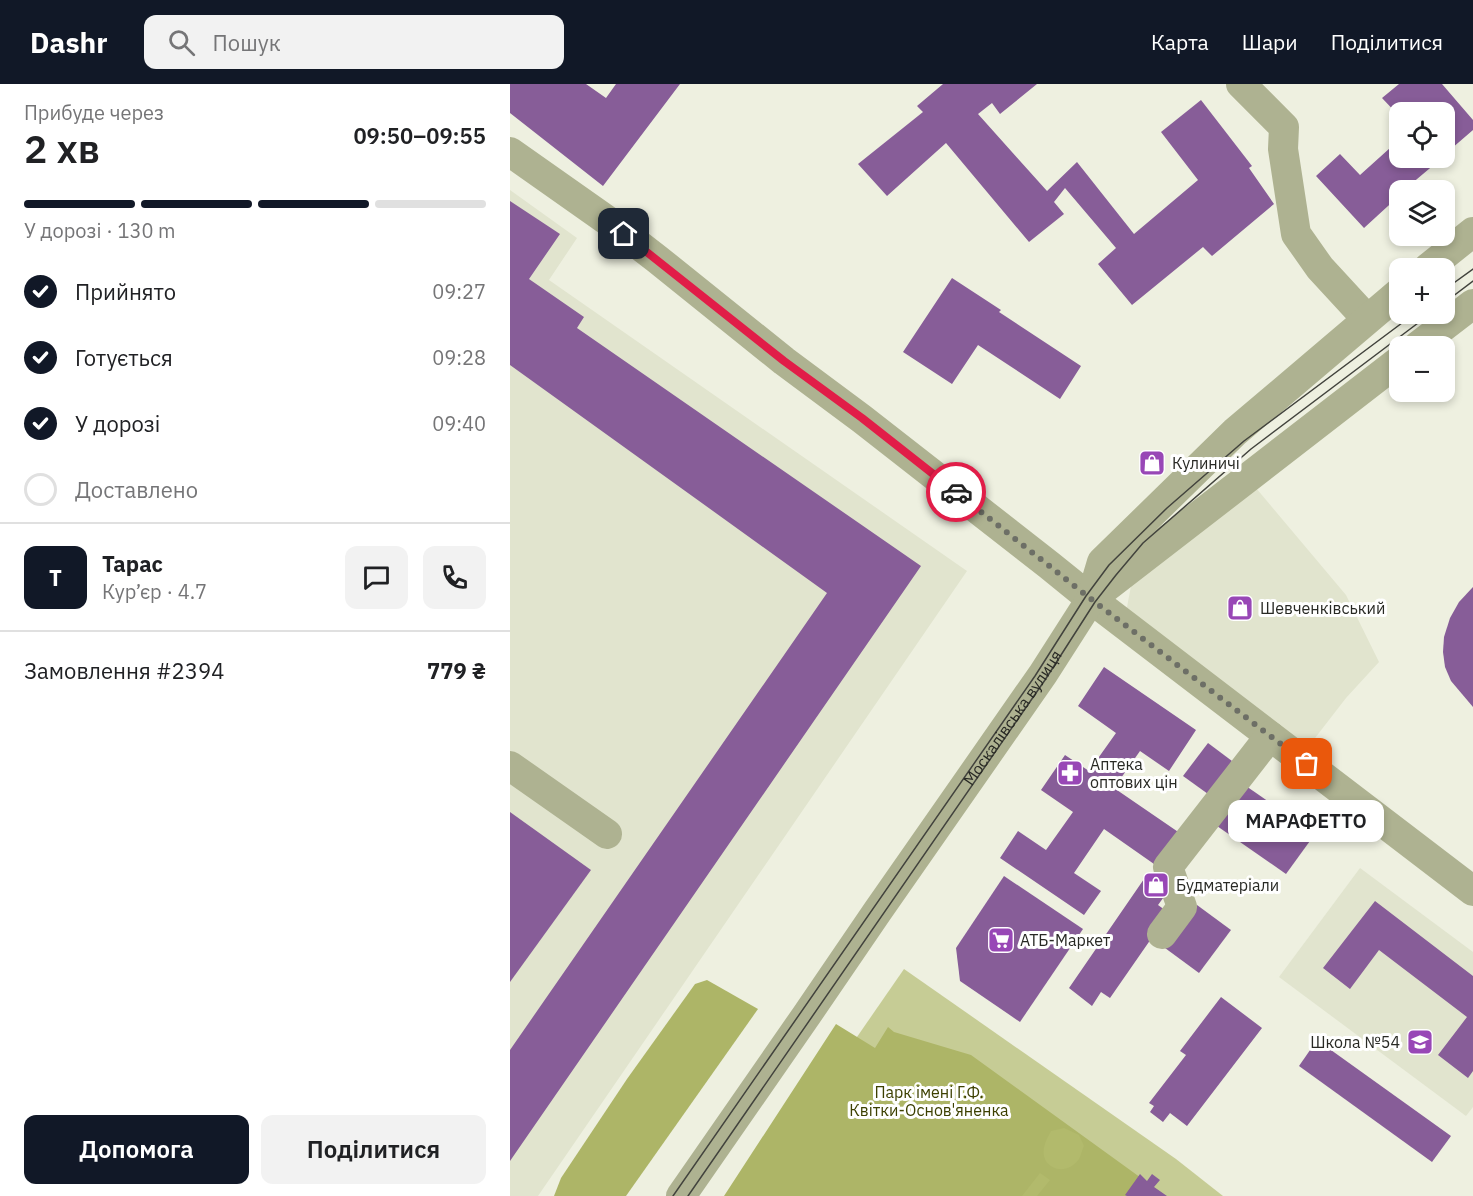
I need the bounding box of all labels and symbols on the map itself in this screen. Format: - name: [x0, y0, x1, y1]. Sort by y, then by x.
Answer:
- pin: [598, 208, 649, 259]
- shop icon: Кулиничі: [1137, 448, 1167, 478]
- place label: Кулиничі: [1172, 453, 1240, 473]
- courier: [926, 462, 986, 522]
- shop icon: Шевченківський: [1225, 593, 1255, 623]
- place label: Шевченківський: [1260, 598, 1385, 618]
- street label: Москалівська вулиця: [959, 646, 1066, 789]
- pin: [1281, 738, 1332, 789]
- place label: Аптека оптових цін: [1090, 754, 1178, 792]
- pharmacy icon: Аптека оптових цін: [1055, 758, 1085, 788]
- callout: МАРАФЕТТО: [1229, 800, 1385, 842]
- shop icon: Будматеріали: [1141, 870, 1171, 900]
- place label: Будматеріали: [1176, 875, 1279, 895]
- supermarket icon: АТБ-Маркет: [986, 925, 1016, 955]
- place label: АТБ-Маркет: [1020, 930, 1111, 950]
- school or university icon: Школа №54: [1405, 1027, 1435, 1057]
- place label: Школа №54: [1310, 1032, 1400, 1052]
- park label: Парк імені Г.Ф. Квітки-Основ'яненка: [849, 1082, 1009, 1120]

